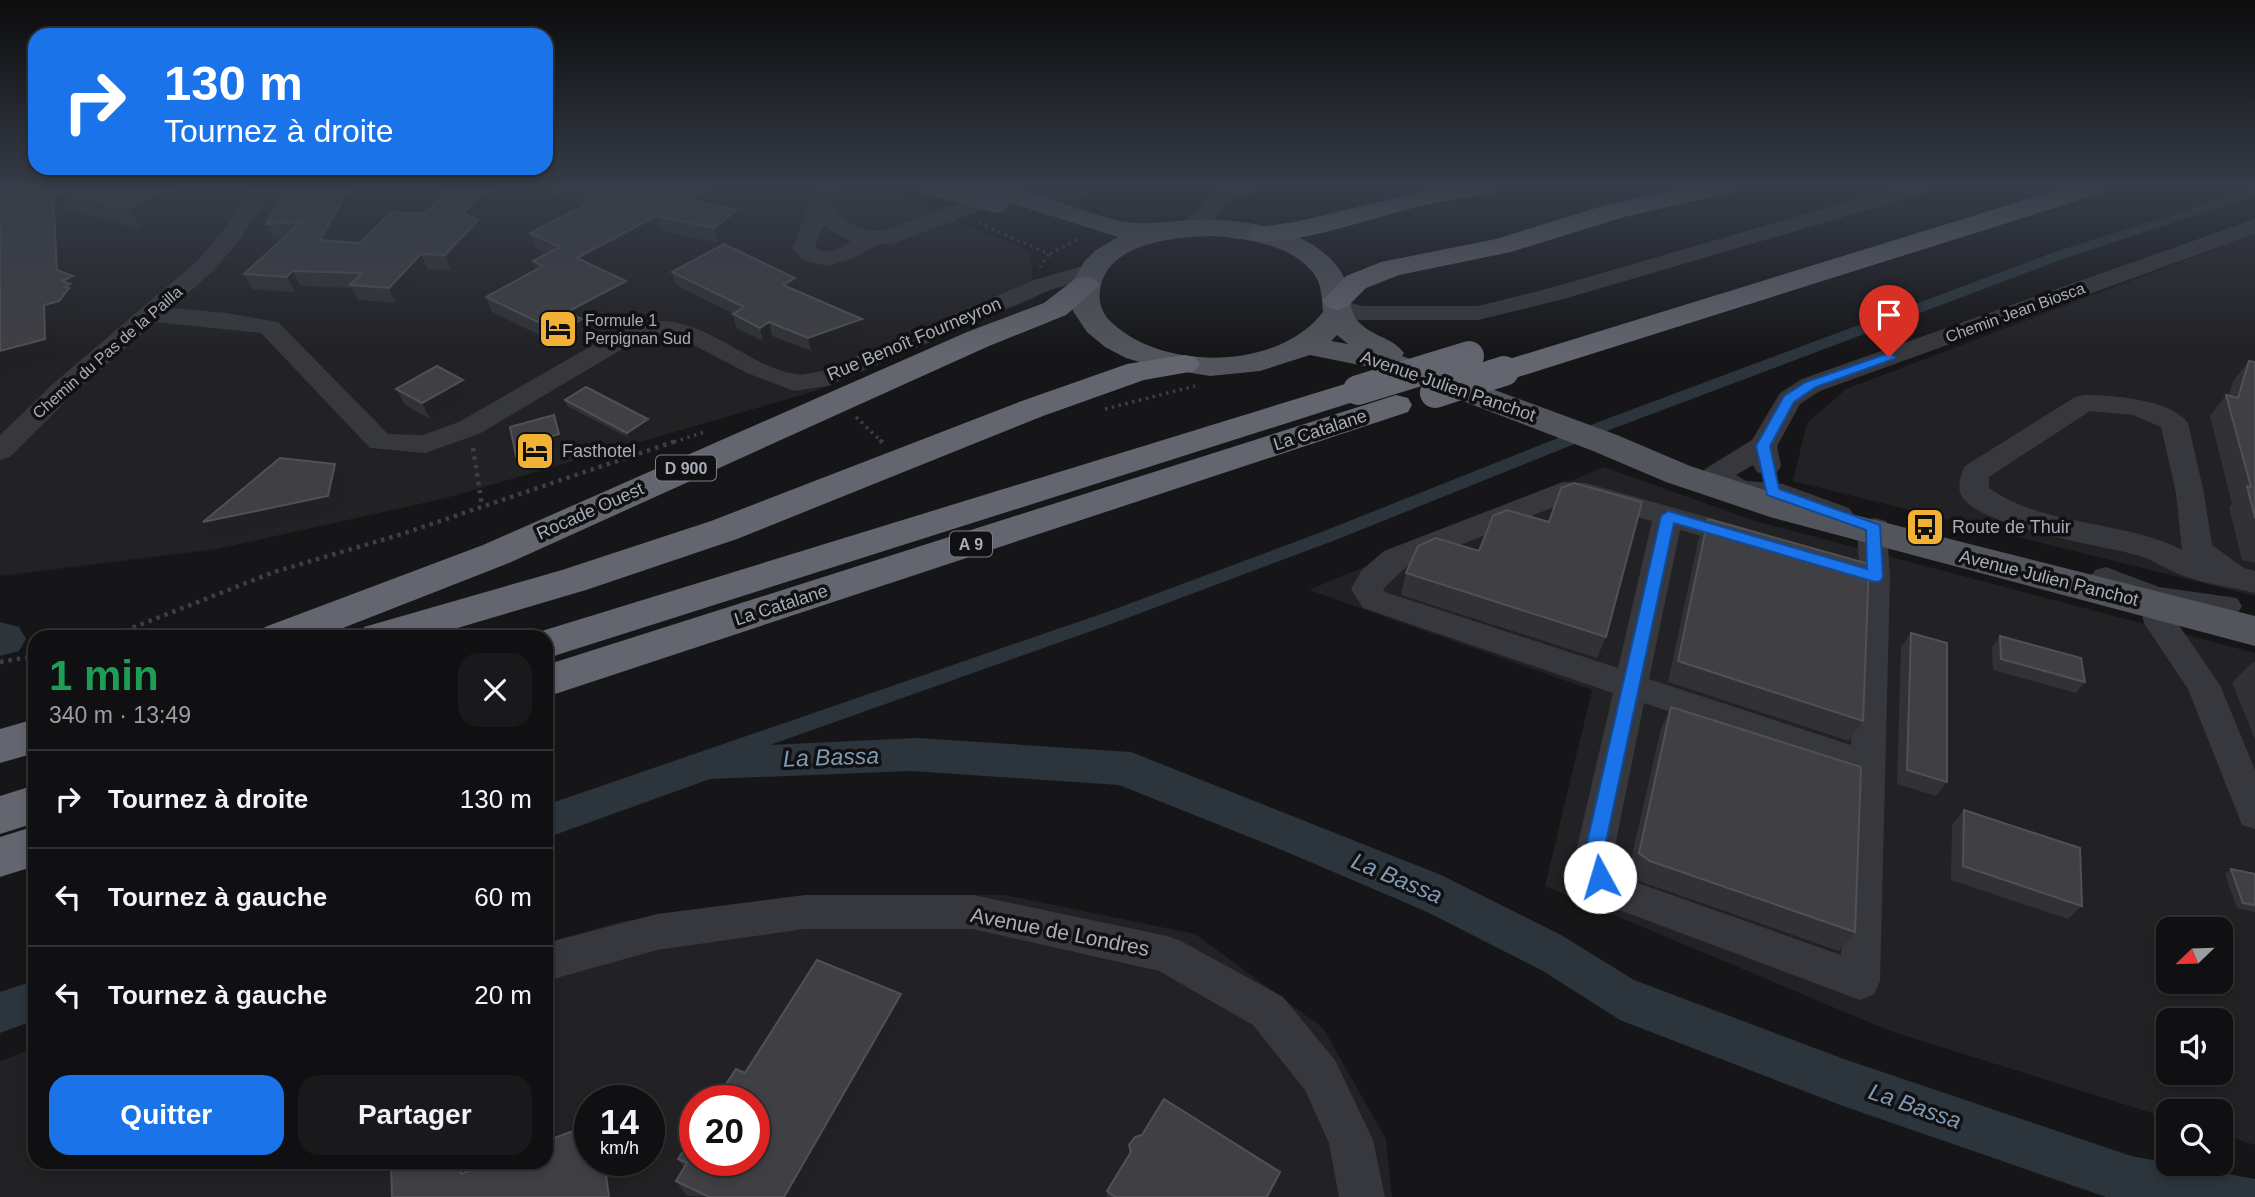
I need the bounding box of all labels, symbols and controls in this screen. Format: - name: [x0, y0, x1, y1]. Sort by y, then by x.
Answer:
- icon: right: [49, 56, 140, 147]
- text: 130 m: [164, 56, 303, 110]
- text: Tournez à droite: [164, 113, 393, 149]
- street label: Chemin Jean Biosca: [1943, 279, 2087, 346]
- street label: Chemin du Pas de la Pailla: [29, 283, 185, 422]
- pin: [1859, 285, 1919, 357]
- street label: Rue Benoît Fourneyron: [824, 293, 1004, 385]
- icon: arrive: [1870, 296, 1908, 334]
- hotel icon: Formule 1 Perpignan Sud: [537, 308, 579, 350]
- place label: Formule 1 Perpignan Sud: [585, 312, 691, 347]
- street label: Avenue Julien Panchot: [1358, 347, 1538, 425]
- street label: La Catalane: [1271, 405, 1369, 455]
- hotel icon: Fasthotel: [514, 430, 556, 472]
- place label: Fasthotel: [562, 441, 636, 461]
- road number: D 900: [656, 456, 716, 481]
- street label: Rocade Ouest: [533, 478, 647, 544]
- bus stop icon: Route de Thuir: [1904, 506, 1946, 548]
- place label: Route de Thuir: [1952, 517, 2071, 537]
- road number: A 9: [950, 531, 992, 556]
- street label: Avenue Julien Panchot: [1957, 546, 2141, 610]
- street label: La Catalane: [732, 580, 830, 630]
- text: 1 min: [49, 652, 159, 699]
- button: close: [458, 653, 532, 727]
- text: 340 m · 13:49: [49, 702, 191, 728]
- water label: La Bassa: [783, 742, 879, 772]
- icon: right: [49, 780, 87, 818]
- text: Tournez à droite: [108, 784, 308, 814]
- text: 130 m: [460, 784, 532, 814]
- position arrow: [1563, 840, 1637, 914]
- water label: La Bassa: [1348, 847, 1446, 909]
- icon: left: [49, 878, 87, 916]
- text: Tournez à gauche: [108, 882, 327, 912]
- text: 60 m: [474, 882, 532, 912]
- street label: Avenue de Londres: [969, 903, 1152, 960]
- north arrow: [2156, 917, 2233, 994]
- map controls: [2156, 917, 2233, 1176]
- icon: left: [49, 976, 87, 1014]
- text: Tournez à gauche: [108, 980, 327, 1010]
- text: 20 m: [474, 980, 532, 1010]
- button: sound: [2156, 1008, 2233, 1085]
- button: Quitter: [49, 1075, 284, 1155]
- button: Partager: [298, 1075, 532, 1155]
- water label: La Bassa: [1865, 1078, 1965, 1134]
- speed limit sign: 20: [679, 1085, 770, 1176]
- button: search: [2156, 1099, 2233, 1176]
- text: 14: [600, 1102, 639, 1141]
- text: km/h: [600, 1138, 639, 1158]

